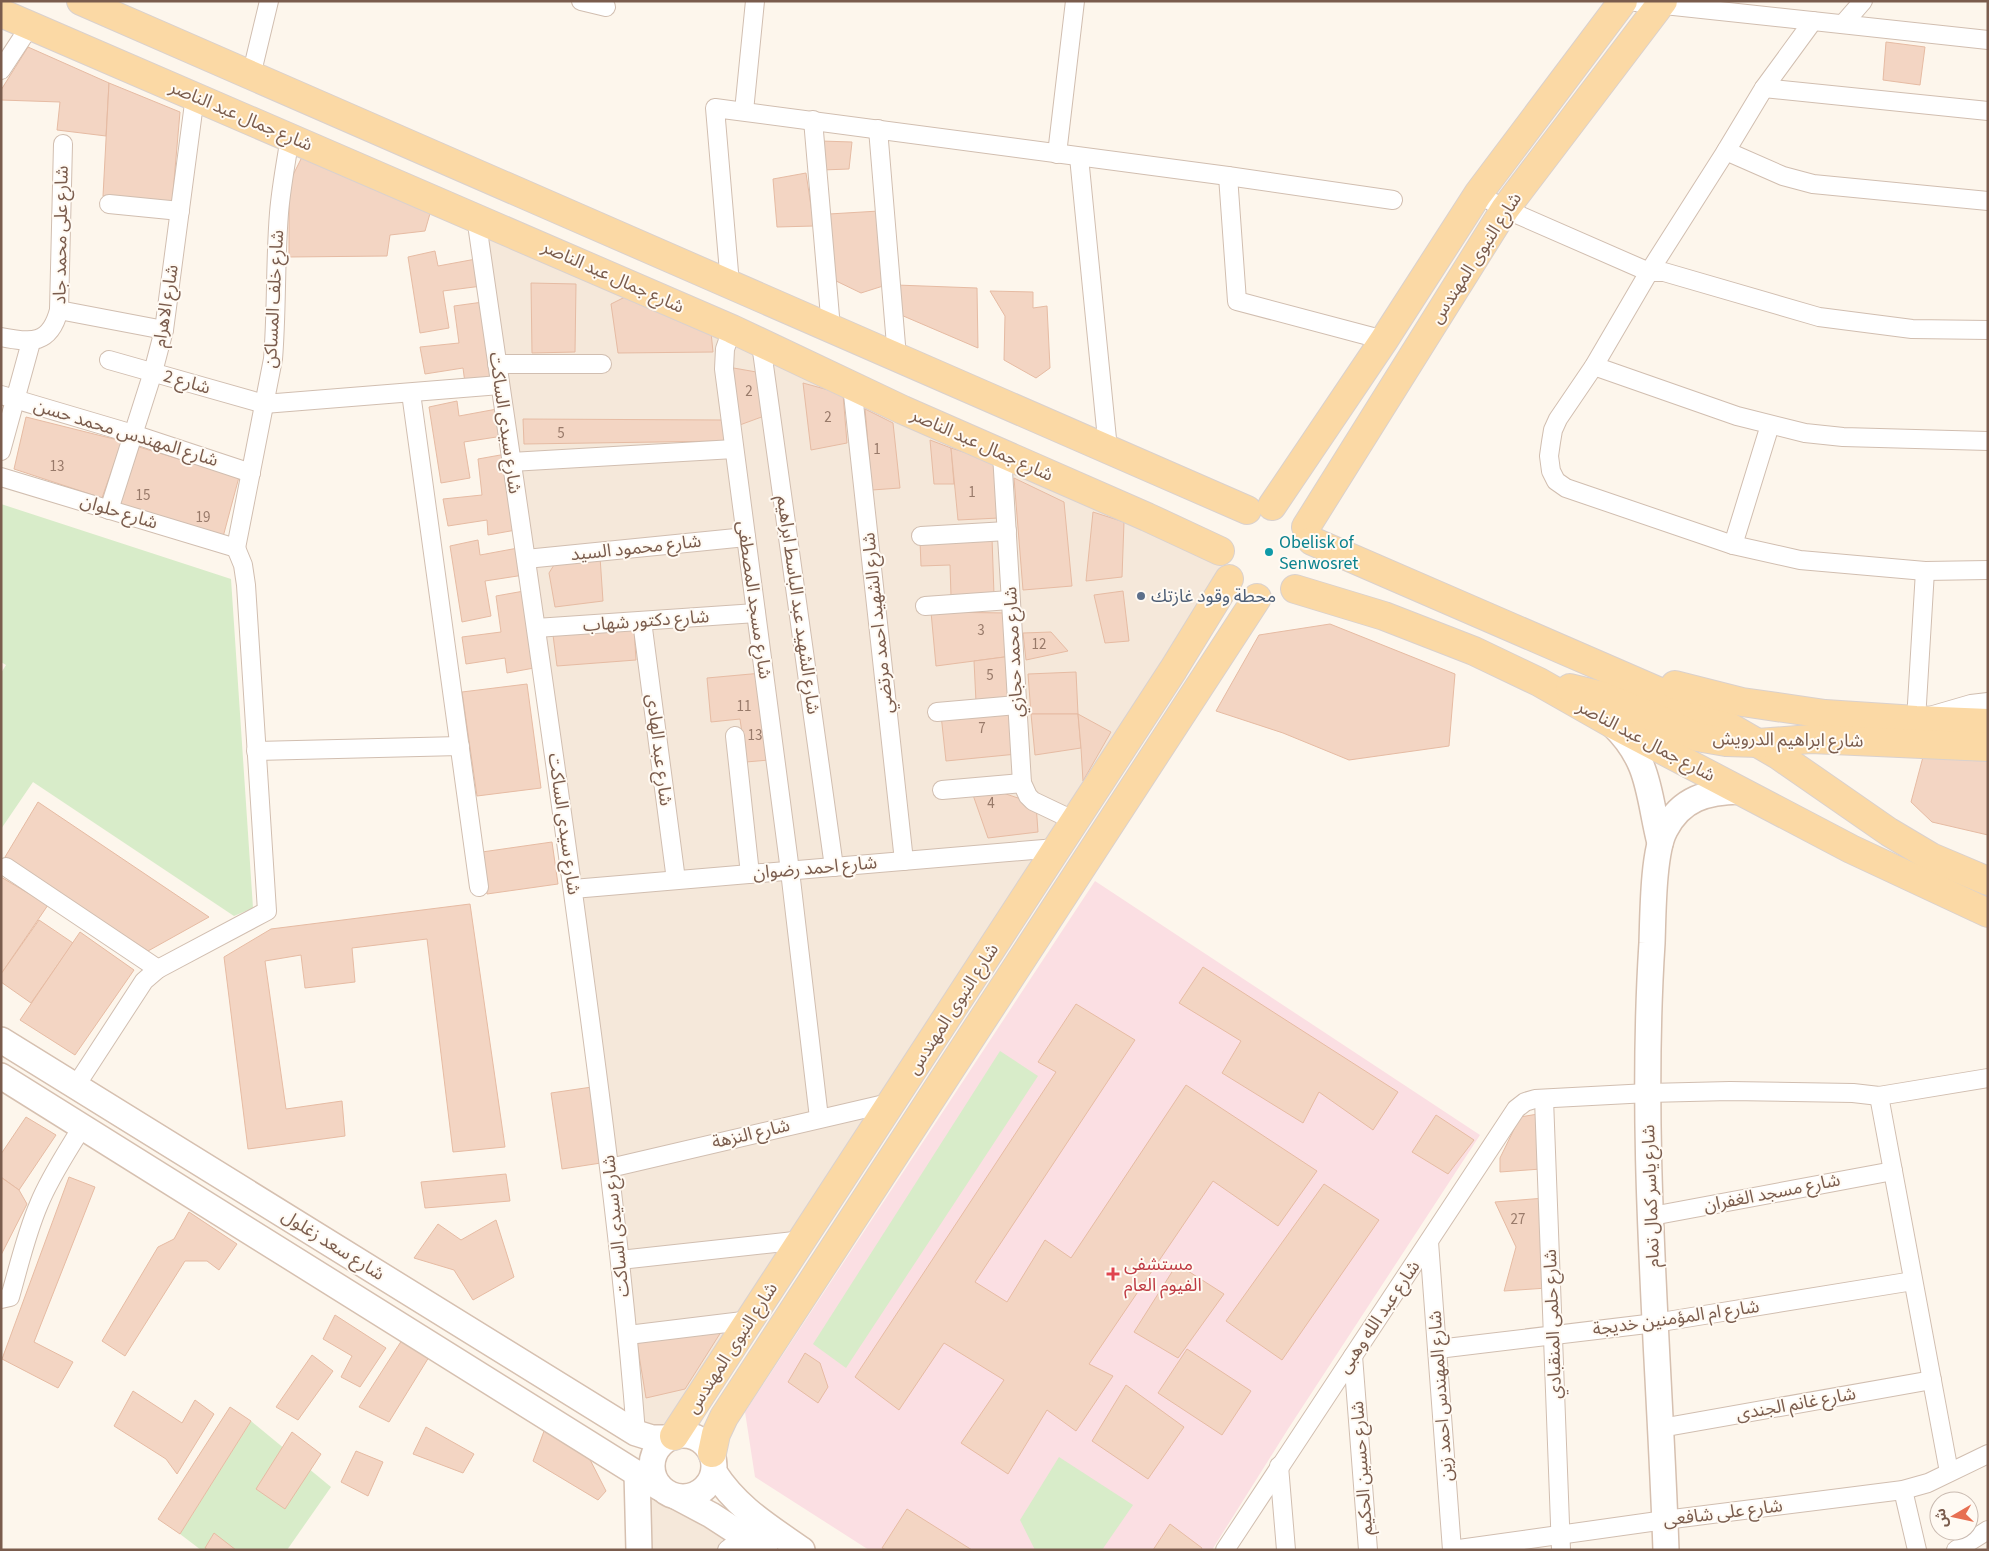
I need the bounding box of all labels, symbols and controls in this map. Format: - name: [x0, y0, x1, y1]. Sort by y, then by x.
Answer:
- street label: شارع جمال عبد الناصر: [164, 74, 316, 158]
- street label: شارع على محمد جاد: [47, 165, 76, 305]
- street label: شارع النبوى المهندس: [1424, 188, 1529, 329]
- street label: شارع خلف المساكن: [258, 229, 291, 369]
- street label: شارع جمال عبد الناصر: [537, 234, 688, 320]
- street label: شارع الاهرام: [147, 263, 186, 349]
- street label: شارع سيدى الساكت: [482, 350, 527, 496]
- street label: شارع 2: [160, 363, 213, 402]
- house number: 2: [745, 381, 753, 402]
- street label: شارع المهندس محمد حسن: [30, 393, 221, 474]
- street label: شارع جمال عبد الناصر: [906, 402, 1057, 488]
- house number: 2: [824, 407, 832, 428]
- house number: 5: [557, 423, 565, 444]
- house number: 1: [873, 439, 881, 460]
- house number: 13: [50, 456, 64, 477]
- house number: 1: [968, 482, 976, 503]
- house number: 15: [136, 485, 150, 506]
- street label: شارع حلوان: [77, 488, 161, 537]
- street label: شارع الشهيد عبد الباسط ابراهيم: [769, 494, 826, 716]
- house number: 19: [196, 507, 210, 528]
- street label: شارع مسجد المصطفى: [730, 519, 777, 681]
- street label: شارع محمود السيد: [569, 529, 703, 568]
- place label: Obelisk of Senwosret: [1279, 530, 1358, 576]
- street label: شارع الشهيد احمد مرتضي: [856, 531, 901, 715]
- marker: Obelisk of Senwosret: [1263, 546, 1275, 558]
- place label: محطة وقود غازتك: [1151, 584, 1276, 609]
- street label: شارع محمد حجازي: [998, 586, 1031, 718]
- marker: محطة وقود غازتك: [1135, 590, 1147, 602]
- street label: شارع دكتور شهاب: [582, 604, 710, 639]
- house number: 3: [977, 620, 985, 641]
- house number: 12: [1032, 634, 1046, 655]
- house number: 5: [986, 665, 994, 686]
- street label: شارع عبد الهادى: [639, 693, 678, 808]
- street label: شارع جمال عبد الناصر: [1571, 694, 1720, 789]
- house number: 11: [737, 696, 751, 717]
- house number: 7: [978, 718, 986, 739]
- house number: 13: [748, 725, 762, 746]
- street label: شارع ابراهيم الدرويش: [1712, 726, 1864, 755]
- street label: شارع سيدى الساكت: [541, 751, 586, 897]
- house number: 4: [987, 793, 995, 814]
- street label: شارع احمد رضوان: [752, 850, 878, 887]
- street label: شارع النبوى المهندس: [901, 939, 1006, 1080]
- street label: شارع النزهة: [710, 1113, 793, 1156]
- street label: شارع ياسر كمال تمام: [1636, 1124, 1667, 1268]
- street label: شارع سيدى الساكت: [596, 1153, 637, 1298]
- street label: شارع مسجد الغفران: [1702, 1168, 1843, 1219]
- street label: شارع سعد زغلول: [276, 1203, 389, 1287]
- house number: 27: [1511, 1209, 1525, 1230]
- street label: شارع حلمى المنقبادي: [1538, 1249, 1569, 1399]
- place label: مستشفى الفيوم العام: [1124, 1252, 1202, 1299]
- street label: شارع عبد الله وهبى: [1332, 1255, 1427, 1379]
- marker: مستشفى الفيوم العام: [1106, 1267, 1120, 1281]
- street label: شارع النبوى المهندس: [680, 1278, 785, 1419]
- street label: شارع ام المؤمنين خديجة: [1591, 1294, 1761, 1343]
- street label: شارع المهندس احمد زين: [1423, 1310, 1460, 1482]
- street label: شارع غانم الجندى: [1734, 1381, 1858, 1428]
- street label: شارع حسين الحكيم: [1345, 1400, 1380, 1536]
- north arrow: [1929, 1491, 1979, 1541]
- street label: شارع على شافعى: [1662, 1493, 1784, 1534]
- text: ش: [1931, 1507, 1954, 1529]

